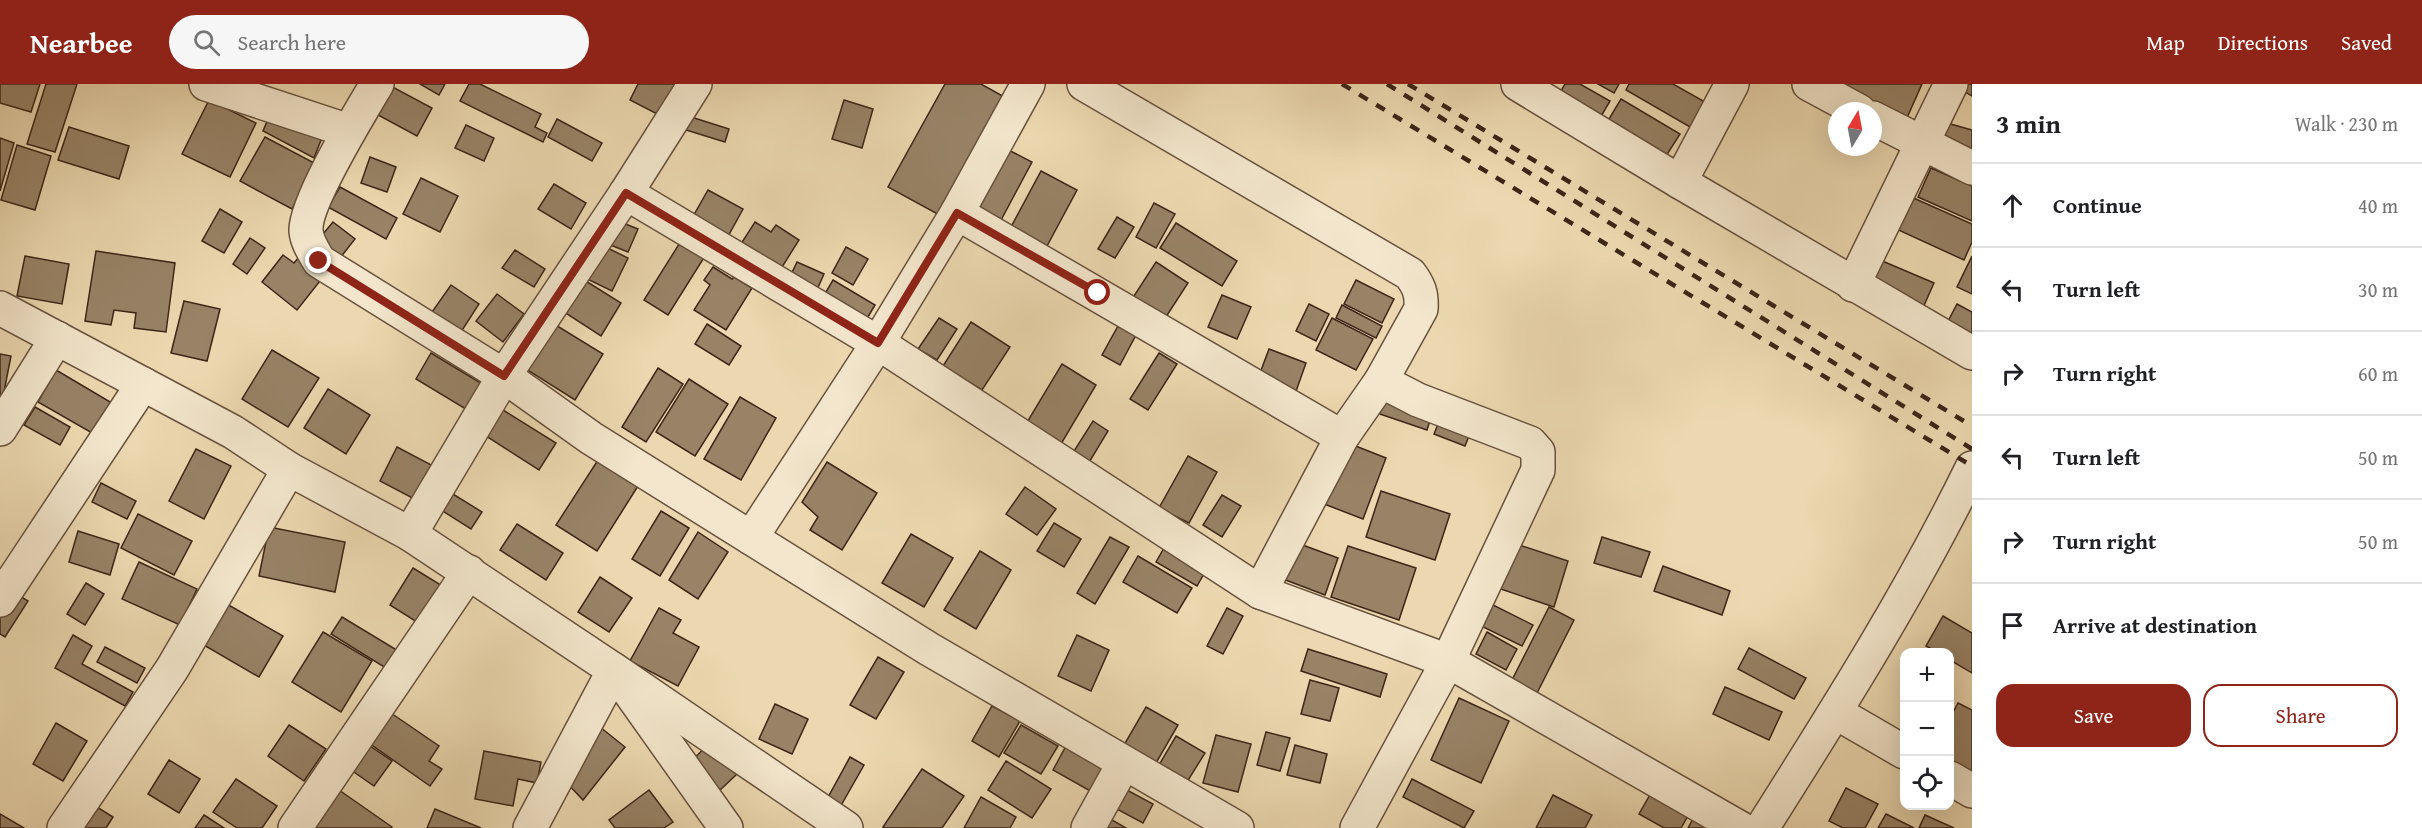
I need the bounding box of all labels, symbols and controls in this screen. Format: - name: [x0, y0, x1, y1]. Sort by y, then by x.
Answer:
- search box: [169, 15, 589, 69]
- text: Nearbee: [30, 22, 133, 63]
- icon: search: [190, 26, 223, 59]
- text: Search here: [238, 26, 346, 58]
- text: Map: [2146, 27, 2185, 58]
- text: Directions: [2218, 27, 2308, 58]
- text: Saved: [2341, 27, 2392, 58]
- north arrow: [1828, 102, 1882, 156]
- text: 3 min: [1996, 104, 2061, 143]
- text: Walk · 230 m: [2295, 109, 2398, 138]
- icon: ahead: [1996, 189, 2029, 222]
- text: Continue: [2053, 189, 2142, 221]
- text: 40 m: [2358, 191, 2398, 220]
- route end: [305, 247, 331, 273]
- icon: left: [1996, 273, 2029, 306]
- text: Turn left: [2053, 273, 2140, 305]
- text: 30 m: [2358, 275, 2398, 304]
- route start: [1084, 279, 1110, 305]
- icon: right: [1996, 357, 2029, 390]
- text: Turn right: [2053, 357, 2156, 389]
- text: 60 m: [2358, 359, 2398, 388]
- icon: left: [1996, 441, 2029, 474]
- text: Turn left: [2053, 441, 2140, 473]
- text: 50 m: [2358, 443, 2398, 472]
- icon: right: [1996, 525, 2029, 558]
- text: Turn right: [2053, 525, 2156, 557]
- text: 50 m: [2358, 527, 2398, 556]
- icon: arrive: [1996, 609, 2029, 642]
- text: Arrive at destination: [2053, 609, 2257, 641]
- map controls: [1900, 648, 1954, 810]
- button: +: [1900, 648, 1954, 702]
- button: Save: [1996, 684, 2191, 747]
- button: Share: [2203, 684, 2398, 747]
- button: −: [1900, 702, 1954, 756]
- button: locate: [1900, 756, 1954, 810]

